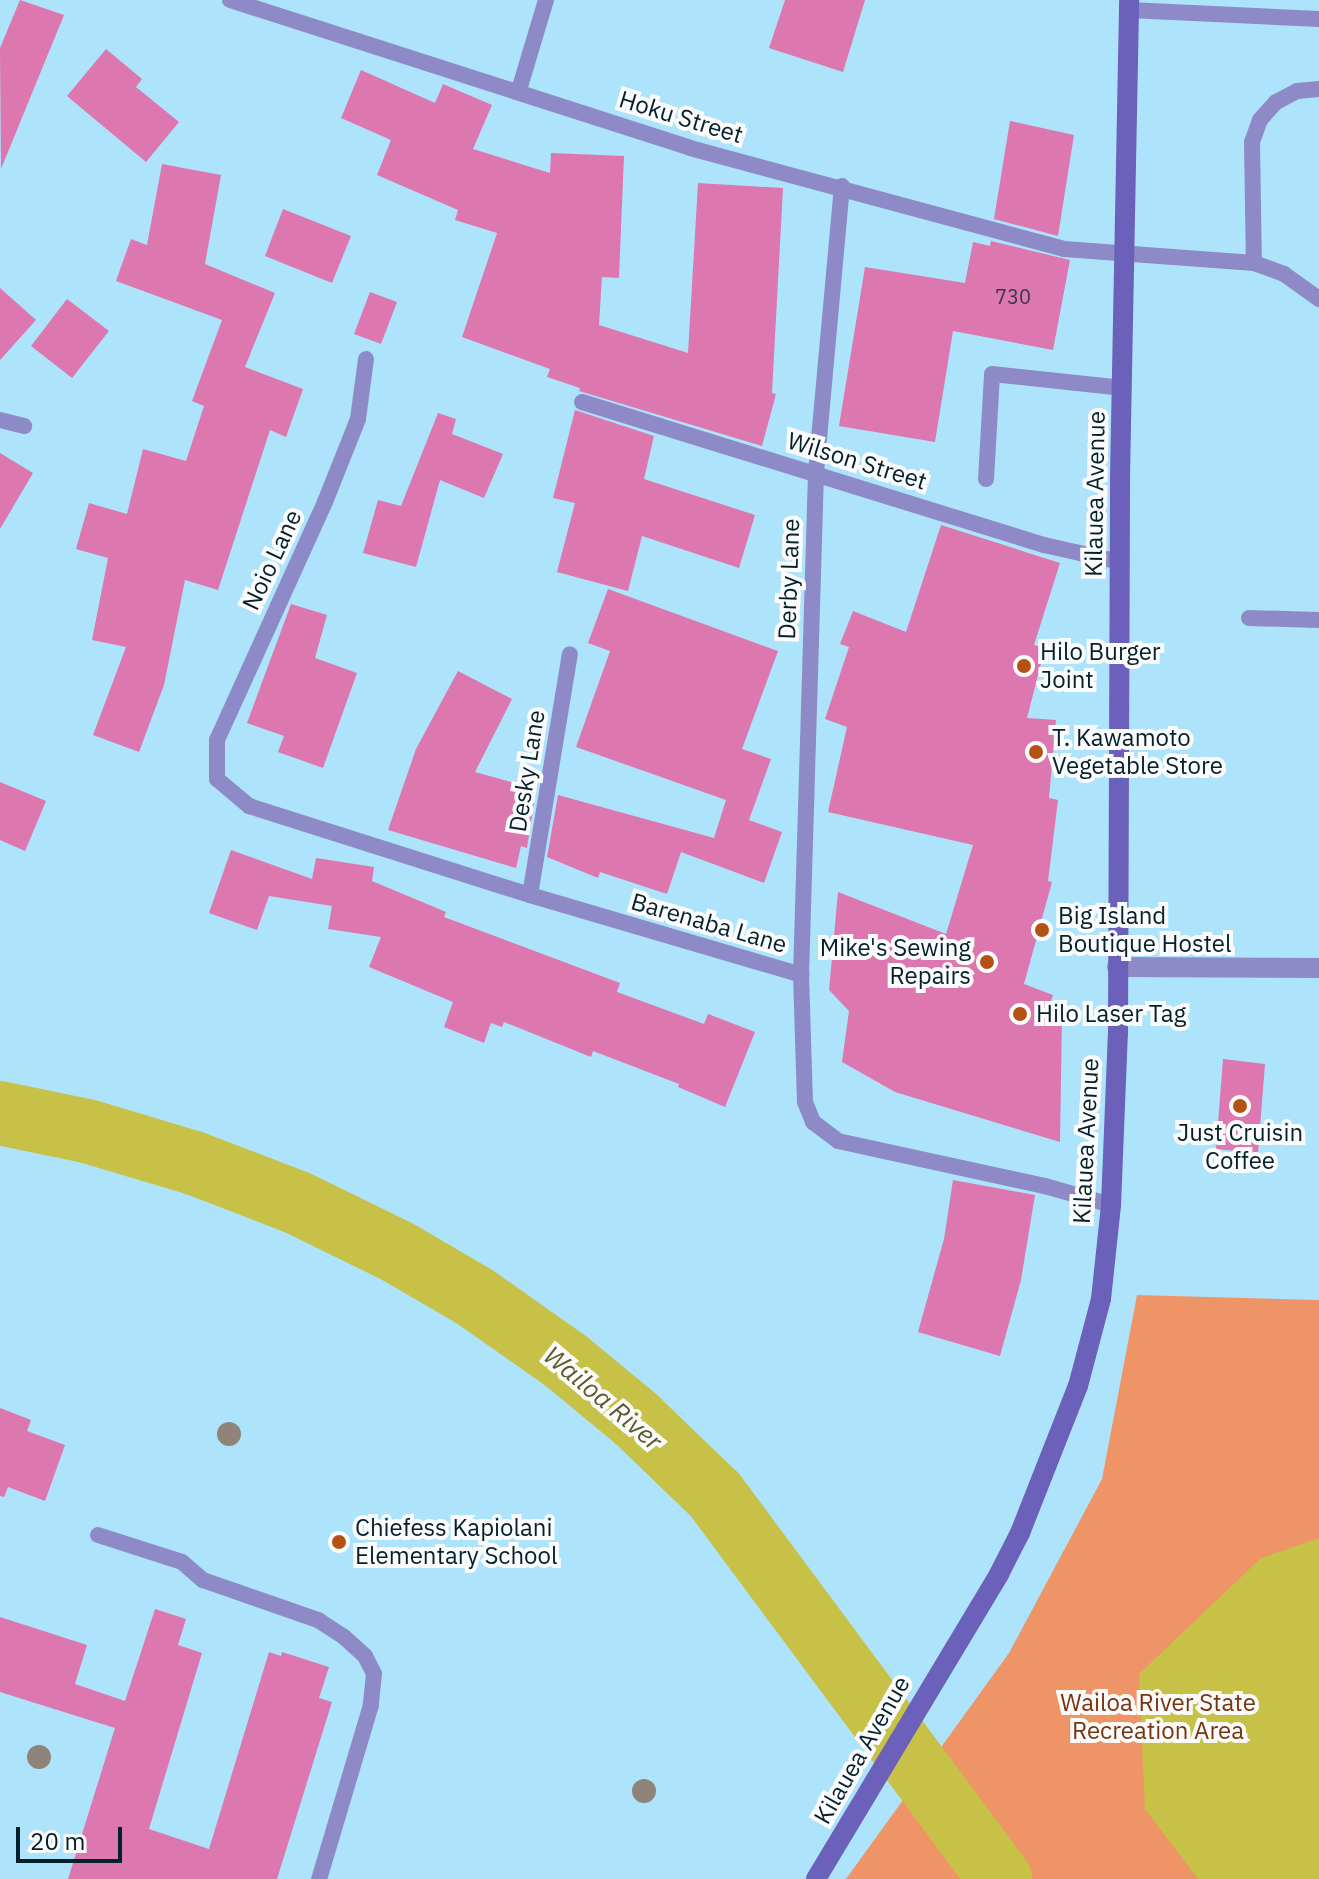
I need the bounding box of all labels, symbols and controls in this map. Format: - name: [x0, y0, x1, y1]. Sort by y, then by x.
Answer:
- street label: Hoku Street: [616, 85, 746, 149]
- house number: 730: [995, 284, 1031, 308]
- street label: Kilauea Avenue: [1079, 411, 1111, 577]
- street label: Wilson Street: [784, 426, 930, 496]
- street label: Noio Lane: [236, 505, 308, 615]
- street label: Derby Lane: [772, 518, 806, 640]
- place label: Hilo Burger Joint: [1040, 638, 1161, 694]
- marker: Hilo Burger Joint: [1015, 657, 1033, 675]
- street label: Desky Lane: [503, 708, 551, 834]
- place label: T. Kawamoto Vegetable Store: [1052, 724, 1223, 780]
- marker: T. Kawamoto Vegetable Store: [1027, 743, 1045, 761]
- street label: Barenaba Lane: [628, 887, 790, 959]
- place label: Big Island Boutique Hostel: [1058, 902, 1232, 958]
- marker: Big Island Boutique Hostel: [1033, 921, 1051, 939]
- place label: Mike's Sewing Repairs: [820, 934, 971, 990]
- marker: Mike's Sewing Repairs: [978, 953, 996, 971]
- place label: Hilo Laser Tag: [1036, 1000, 1186, 1028]
- marker: Hilo Laser Tag: [1011, 1005, 1029, 1023]
- street label: Kilauea Avenue: [1067, 1057, 1105, 1225]
- marker: Just Cruisin Coffee: [1231, 1097, 1249, 1115]
- place label: Just Cruisin Coffee: [1177, 1119, 1303, 1175]
- water label: Wailoa River: [538, 1340, 668, 1456]
- place label: Chiefess Kapiolani Elementary School: [355, 1514, 557, 1570]
- marker: Chiefess Kapiolani Elementary School: [330, 1533, 348, 1551]
- street label: Kilauea Avenue: [808, 1671, 916, 1829]
- park label: Wailoa River State Recreation Area: [1060, 1689, 1256, 1745]
- scale bar: [20, 1811, 126, 1861]
- text: 20 m: [30, 1825, 85, 1857]

